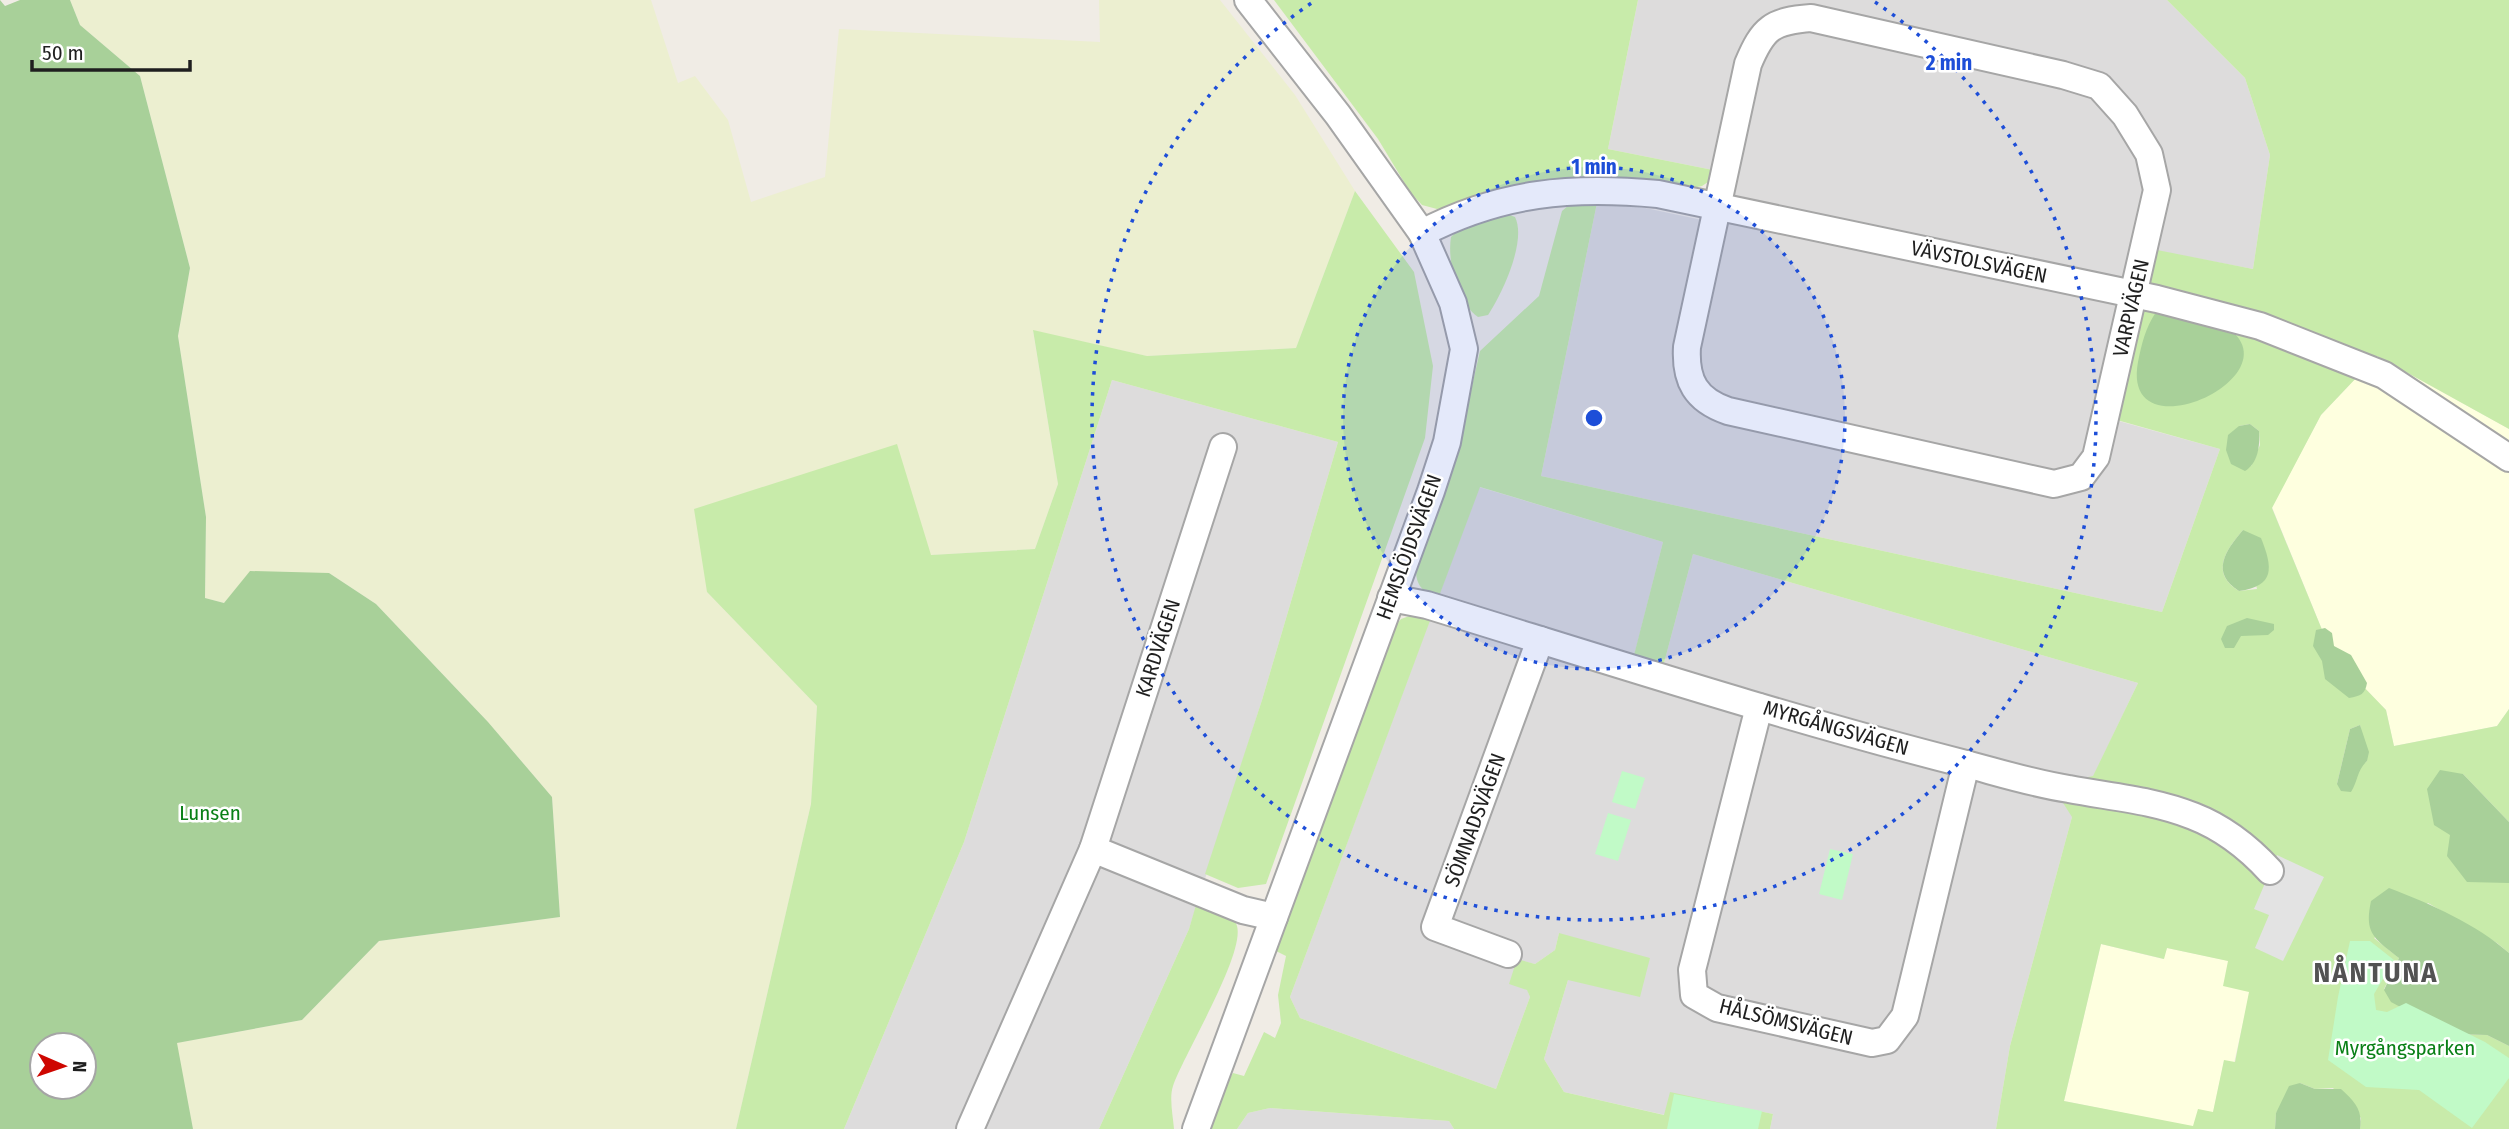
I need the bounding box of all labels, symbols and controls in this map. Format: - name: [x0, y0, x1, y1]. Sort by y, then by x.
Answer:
- scale bar: [32, 28, 189, 72]
- text: 50 m: [42, 40, 84, 66]
- text: 2 min: [1925, 50, 1972, 76]
- text: 1 min: [1571, 154, 1617, 180]
- street label: VÄVSTOLSVÄGEN: [1909, 235, 2049, 289]
- street label: VARPVÄGEN: [2107, 257, 2155, 359]
- centre of rings: [1582, 406, 1606, 430]
- street label: HEMSLÖJDSVÄGEN: [1371, 471, 1447, 623]
- street label: KARDVÄGEN: [1130, 596, 1186, 700]
- street label: MYRGÅNGSVÄGEN: [1760, 695, 1912, 761]
- street label: SÖMNADSVÄGEN: [1439, 750, 1511, 890]
- park label: Lunsen: [179, 800, 241, 826]
- district label: NÅNTUNA: [2314, 954, 2438, 989]
- street label: HÅLSÖMSVÄGEN: [1717, 993, 1855, 1051]
- north arrow: [28, 1031, 98, 1101]
- park label: Myrgångsparken: [2335, 1035, 2475, 1061]
- text: N: [68, 1060, 91, 1073]

